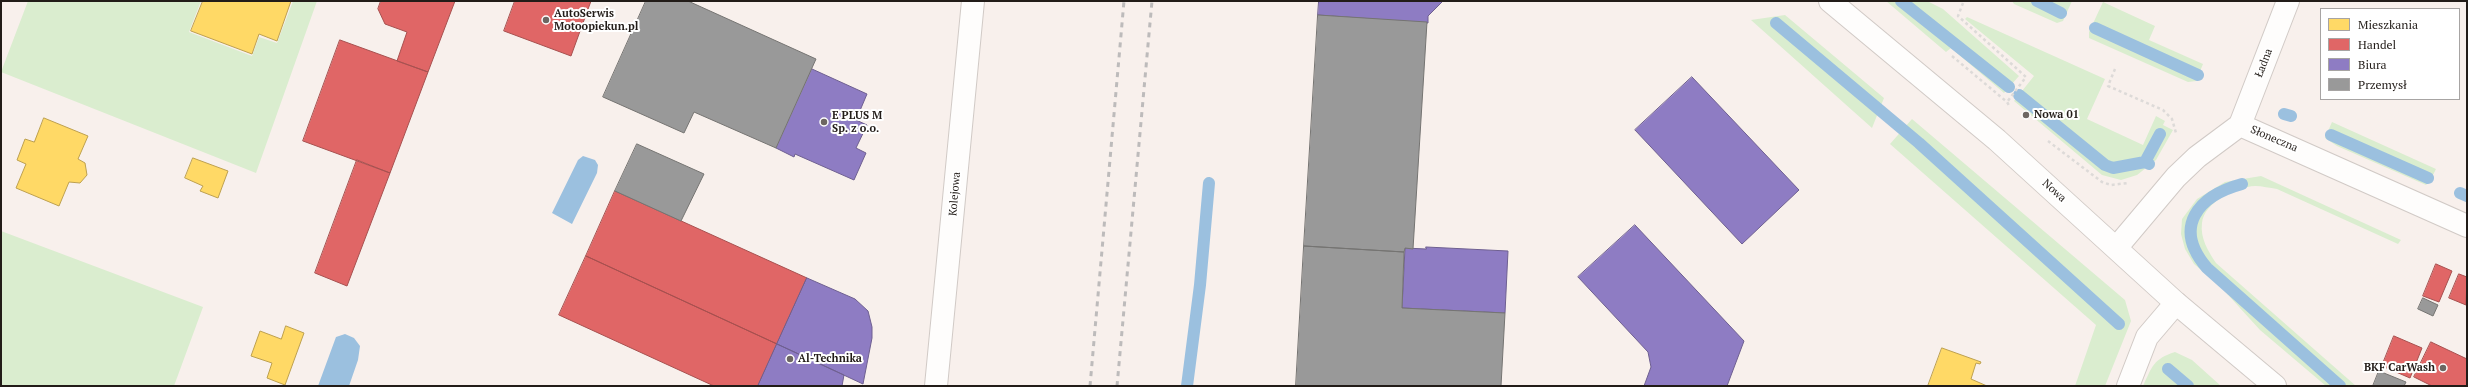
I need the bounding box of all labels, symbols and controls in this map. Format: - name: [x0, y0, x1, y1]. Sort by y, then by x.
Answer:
- place label: AutoSerwis Motoopiekun.pl: [554, 7, 638, 33]
- legend: [2320, 8, 2460, 100]
- marker: AutoSerwis Motoopiekun.pl: [541, 15, 551, 25]
- text: Mieszkania: [2358, 17, 2418, 32]
- text: Handel: [2358, 37, 2396, 52]
- street label: Ładna: [2253, 47, 2275, 79]
- text: Biura: [2358, 57, 2387, 72]
- text: Przemysł: [2358, 77, 2407, 92]
- place label: Nowa 01: [2034, 108, 2079, 122]
- place label: E PLUS M Sp. z o.o.: [832, 109, 882, 135]
- marker: Nowa 01: [2021, 110, 2031, 120]
- marker: E PLUS M Sp. z o.o.: [819, 117, 829, 127]
- street label: Słoneczna: [2248, 123, 2300, 155]
- street label: Kolejowa: [946, 171, 964, 217]
- street label: Nowa: [2039, 177, 2069, 205]
- place label: Al-Technika: [798, 352, 862, 366]
- marker: Al-Technika: [785, 354, 795, 364]
- place label: BKF CarWash: [2364, 361, 2435, 375]
- marker: BKF CarWash: [2438, 363, 2448, 373]

